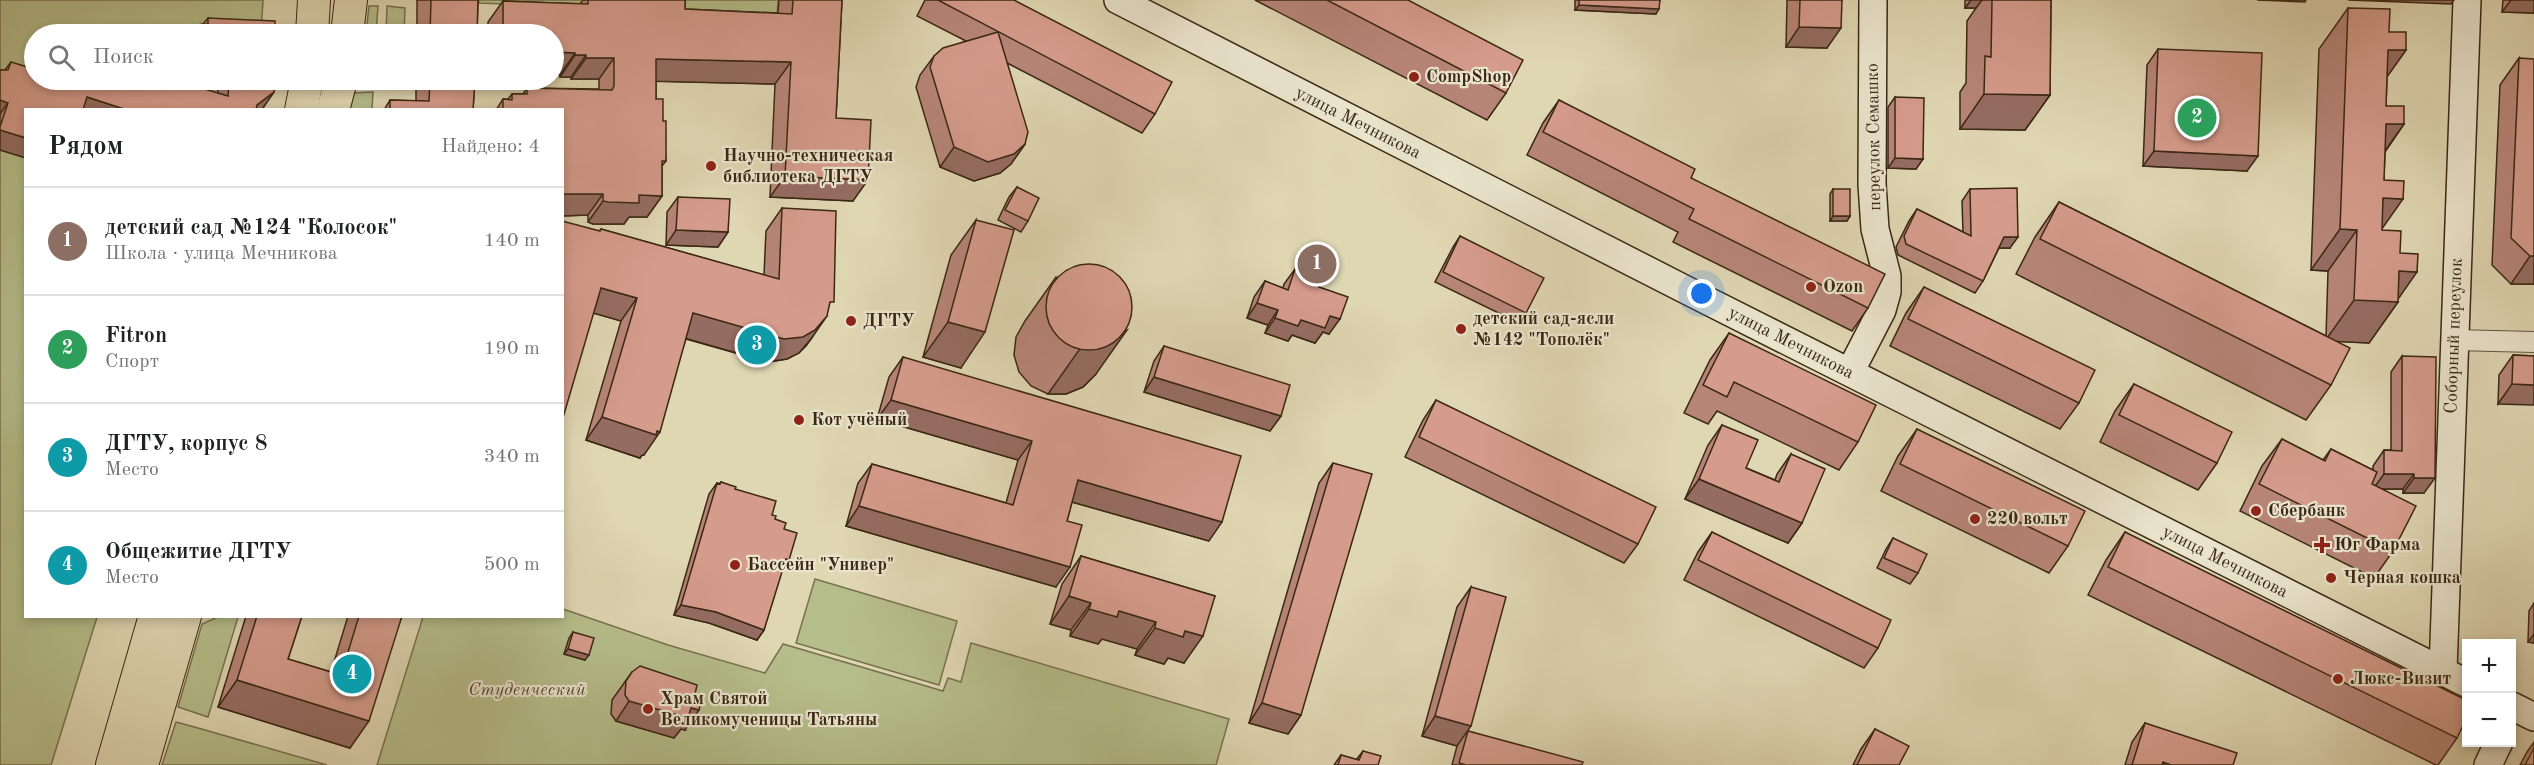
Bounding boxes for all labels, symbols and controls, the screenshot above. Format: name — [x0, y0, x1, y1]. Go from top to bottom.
search box — [24, 24, 564, 90]
icon: search — [45, 41, 78, 74]
text: Поиск — [93, 46, 154, 68]
street label: переулок Семашко — [1864, 63, 1884, 211]
place label: CompShop — [1426, 68, 1511, 86]
marker: CompShop — [1407, 70, 1421, 84]
street label: улица Мечникова — [1292, 84, 1424, 163]
pin: 2 — [2178, 96, 2216, 140]
text: Рядом — [48, 134, 123, 160]
text: Найдено: 4 — [441, 137, 540, 157]
place label: Научно-техническая библиотека ДГТУ — [723, 147, 893, 186]
marker: Научно-техническая библиотека ДГТУ — [704, 159, 718, 173]
text: детский сад №124 "Колосок" — [105, 217, 397, 239]
text: 1 — [62, 231, 73, 251]
text: 140 m — [484, 231, 540, 251]
pin: 1 — [1298, 242, 1336, 286]
text: Школа · улица Мечникова — [105, 244, 338, 264]
street label: Соборный переулок — [2442, 258, 2466, 414]
place label: Ozon — [1823, 278, 1863, 296]
your location — [1687, 279, 1716, 308]
marker: Ozon — [1804, 280, 1818, 294]
street label: улица Мечникова — [1725, 304, 1857, 383]
place label: детский сад-ясли №142 "Тополёк" — [1473, 310, 1614, 349]
place label: ДГТУ — [863, 312, 915, 330]
marker: ДГТУ — [844, 314, 858, 328]
pin: 3 — [738, 322, 777, 368]
marker: детский сад-ясли №142 "Тополёк" — [1454, 322, 1468, 336]
text: Fitron — [105, 325, 167, 347]
text: 2 — [62, 339, 73, 359]
text: 190 m — [484, 339, 540, 359]
text: Спорт — [105, 352, 159, 372]
place label: Кот учёный — [811, 411, 907, 429]
marker: Кот учёный — [792, 413, 806, 427]
text: ДГТУ, корпус 8 — [105, 433, 268, 455]
text: 3 — [62, 447, 73, 467]
text: 340 m — [484, 447, 540, 467]
text: Место — [105, 460, 159, 480]
place label: Сбербанк — [2268, 502, 2346, 520]
marker: Сбербанк — [2249, 504, 2263, 518]
place label: 220 вольт — [1987, 510, 2068, 528]
marker: 220 вольт — [1968, 512, 1982, 526]
street label: улица Мечникова — [2159, 523, 2291, 602]
place label: Юг Фарма — [2334, 536, 2420, 554]
marker: Юг Фарма — [2315, 538, 2329, 552]
text: Общежитие ДГТУ — [105, 541, 292, 563]
text: 4 — [62, 555, 73, 575]
text: 500 m — [484, 555, 540, 575]
place label: Бассейн "Универ" — [747, 556, 894, 574]
marker: Бассейн "Универ" — [728, 558, 742, 572]
text: Место — [105, 568, 159, 588]
place label: Черная кошка — [2343, 569, 2461, 587]
marker: Черная кошка — [2324, 571, 2338, 585]
map controls — [2462, 639, 2516, 747]
button: + — [2462, 639, 2516, 693]
pin: 4 — [332, 652, 372, 696]
place label: Люкс-Визит — [2350, 670, 2452, 688]
marker: Люкс-Визит — [2331, 672, 2345, 686]
park label: Студенческий — [468, 681, 586, 699]
place label: Храм Святой Великомученицы Татьяны — [660, 690, 877, 729]
button: − — [2462, 693, 2516, 747]
marker: Храм Святой Великомученицы Татьяны — [641, 702, 655, 716]

